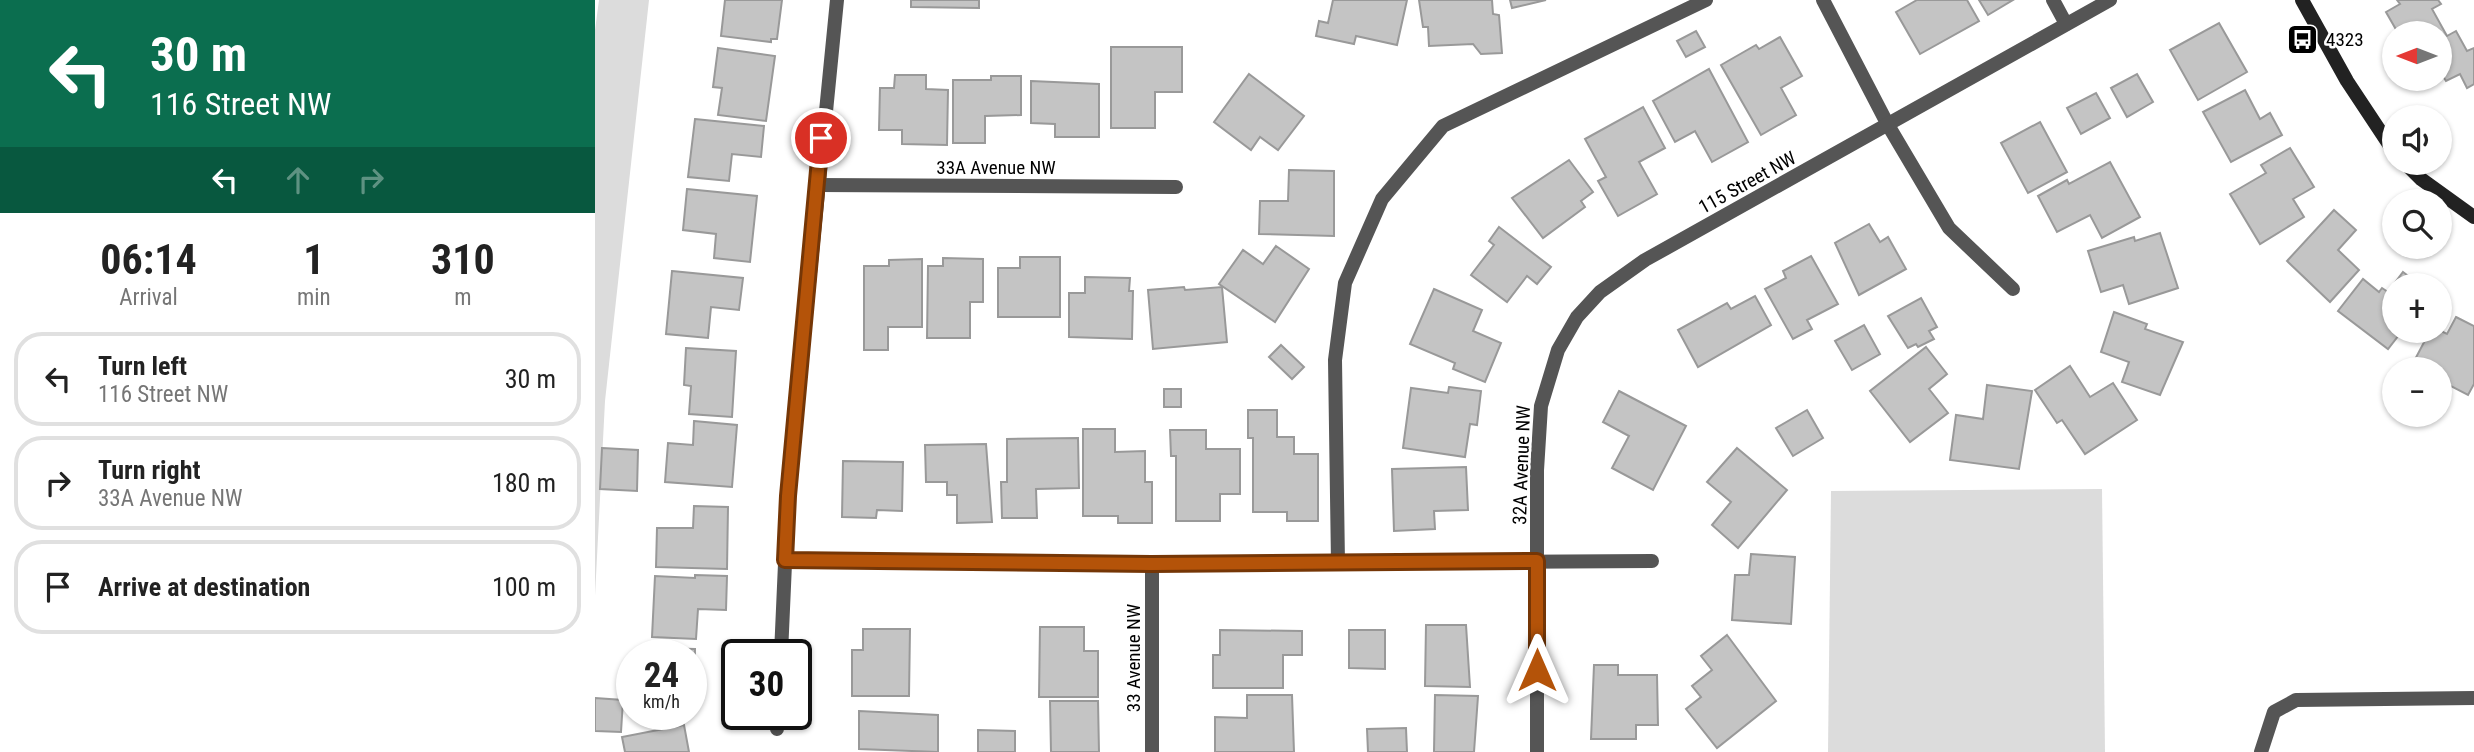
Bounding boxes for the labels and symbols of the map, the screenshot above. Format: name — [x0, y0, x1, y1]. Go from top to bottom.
north arrow — [2382, 21, 2452, 91]
bus stop icon: 4323 — [2286, 22, 2320, 56]
place label: 4323 — [2326, 28, 2364, 51]
pin — [791, 108, 851, 168]
street label: 115 Street NW — [1695, 146, 1800, 219]
street label: 33A Avenue NW — [936, 156, 1056, 179]
street label: 32A Avenue NW — [1508, 405, 1535, 525]
street label: 33 Avenue NW — [1122, 604, 1145, 712]
position arrow — [1500, 633, 1574, 707]
speed limit sign: 30 — [721, 639, 812, 730]

